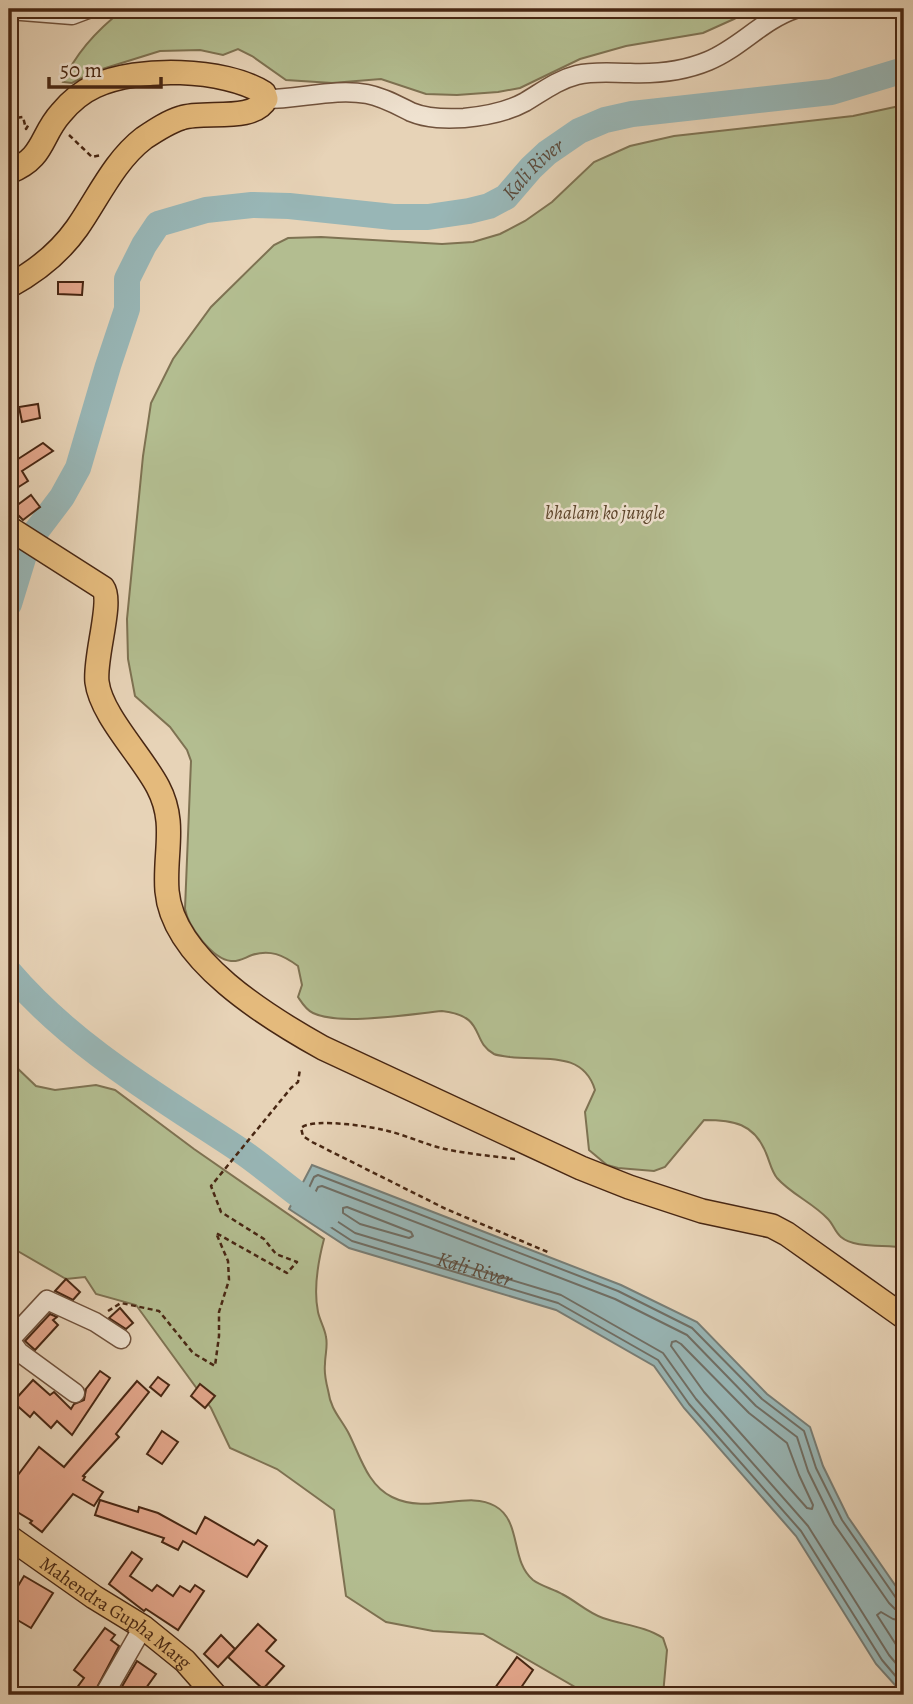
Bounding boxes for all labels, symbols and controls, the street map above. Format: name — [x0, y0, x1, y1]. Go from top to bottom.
scale bar — [49, 46, 161, 90]
text: 50 m — [60, 56, 102, 84]
water label: Kali River — [496, 131, 570, 206]
park label: bhalam ko jungle — [545, 500, 665, 526]
water label: Kali River — [434, 1245, 516, 1294]
street label: Mahendra Gupha Marg — [34, 1551, 198, 1675]

